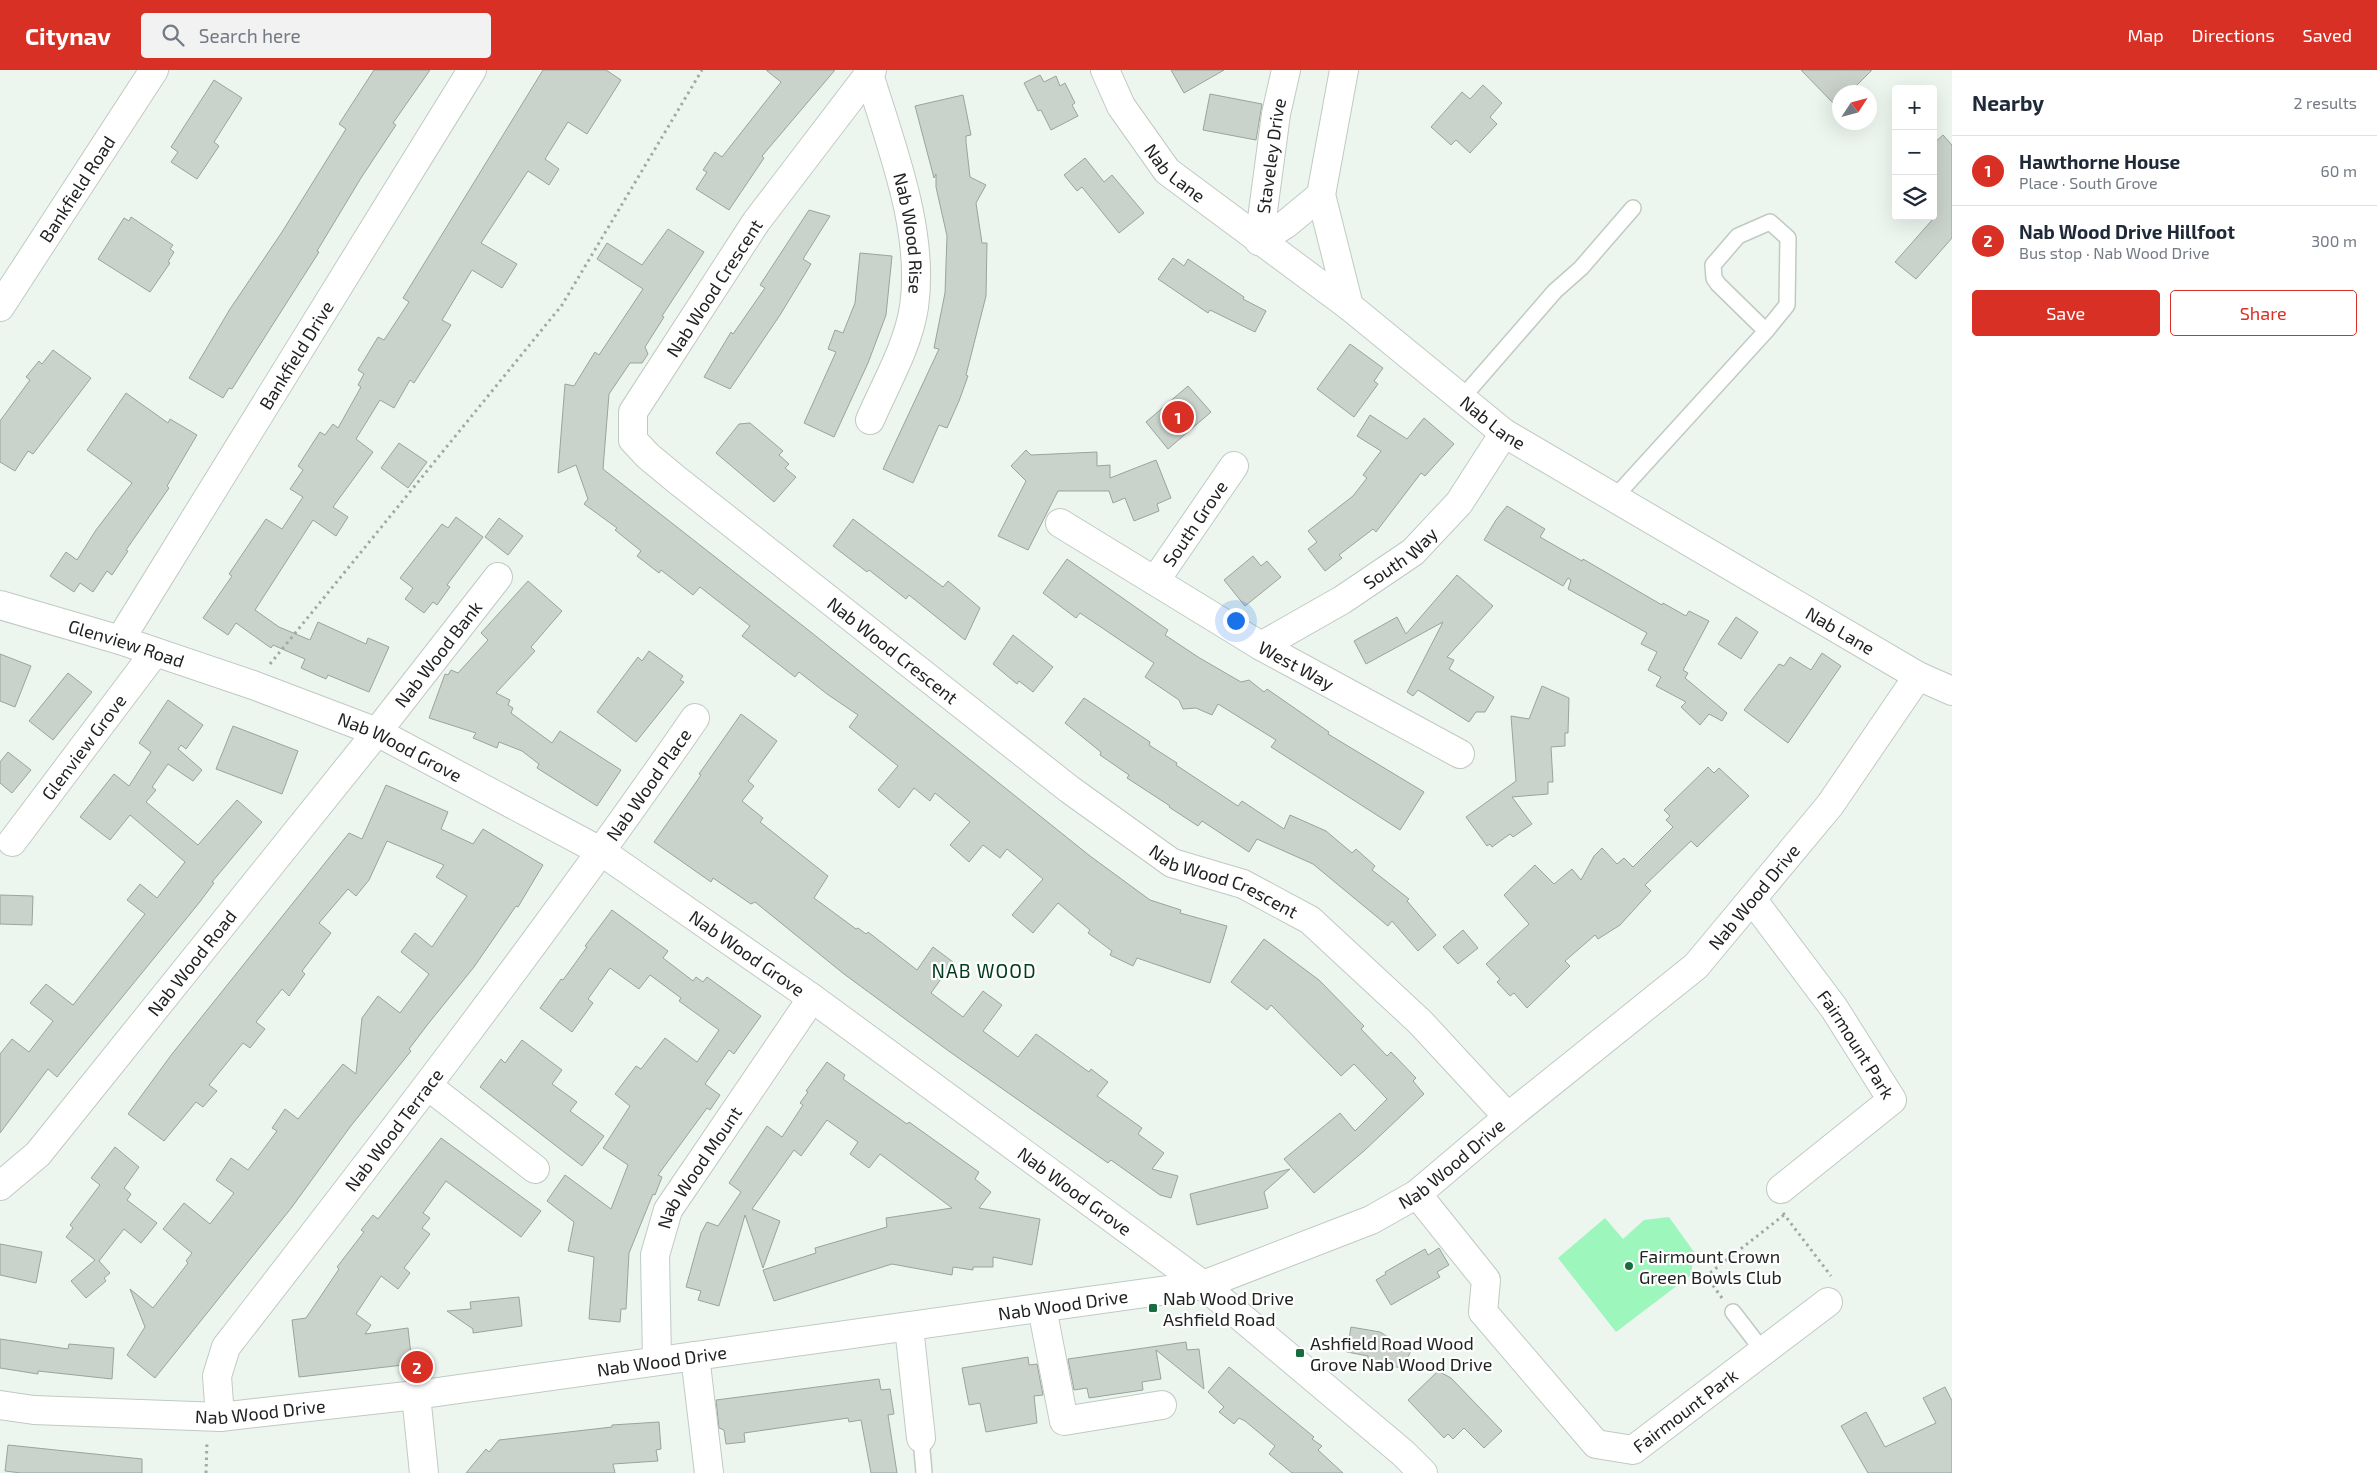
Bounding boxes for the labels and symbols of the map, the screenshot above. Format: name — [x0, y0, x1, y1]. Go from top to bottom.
north arrow — [1832, 85, 1877, 130]
street label: Staveley Drive — [1252, 96, 1290, 215]
street label: Bankfield Road — [34, 131, 119, 246]
street label: Nab Lane — [1140, 139, 1210, 207]
street label: Nab Wood Rise — [889, 170, 927, 295]
street label: Nab Wood Crescent — [661, 215, 767, 361]
street label: Bankfield Drive — [254, 297, 338, 413]
street label: Nab Lane — [1456, 391, 1529, 454]
pin: 1 — [1162, 398, 1194, 436]
street label: South Grove — [1157, 476, 1232, 571]
street label: South Way — [1359, 522, 1442, 594]
street label: Nab Wood Crescent — [823, 592, 963, 708]
street label: Nab Wood Bank — [390, 596, 486, 712]
street label: Nab Lane — [1802, 602, 1879, 659]
your location — [1223, 608, 1249, 634]
street label: Glenview Road — [66, 615, 187, 672]
street label: West Way — [1255, 636, 1338, 695]
street label: Glenview Grove — [37, 690, 130, 804]
street label: Nab Wood Grove — [335, 707, 466, 786]
street label: Nab Wood Place — [601, 724, 695, 845]
street label: Nab Wood Crescent — [1145, 839, 1302, 923]
street label: Nab Wood Drive — [1703, 839, 1804, 954]
street label: Nab Wood Road — [142, 905, 241, 1020]
street label: Nab Wood Grove — [685, 905, 809, 1001]
district label: NAB WOOD — [932, 959, 1037, 982]
street label: Fairmount Park — [1813, 985, 1899, 1103]
street label: Nab Wood Terrace — [340, 1064, 447, 1195]
street label: Nab Wood Mount — [652, 1102, 746, 1231]
street label: Nab Wood Drive — [1394, 1114, 1509, 1213]
street label: Nab Wood Grove — [1014, 1142, 1136, 1240]
place label: Fairmount Crown Green Bowls Club — [1639, 1245, 1782, 1288]
marker: Fairmount Crown Green Bowls Club — [1623, 1260, 1635, 1272]
street label: Nab Wood Drive — [997, 1285, 1129, 1325]
place label: Nab Wood Drive Ashfield Road — [1163, 1287, 1294, 1330]
marker: Nab Wood Drive Ashfield Road — [1147, 1302, 1159, 1314]
place label: Ashfield Road Wood Grove Nab Wood Drive — [1310, 1332, 1492, 1375]
street label: Nab Wood Drive — [596, 1341, 728, 1381]
marker: Ashfield Road Wood Grove Nab Wood Drive — [1294, 1347, 1306, 1359]
pin: 2 — [401, 1348, 433, 1386]
street label: Fairmount Park — [1628, 1364, 1742, 1457]
street label: Nab Wood Drive — [195, 1394, 327, 1428]

